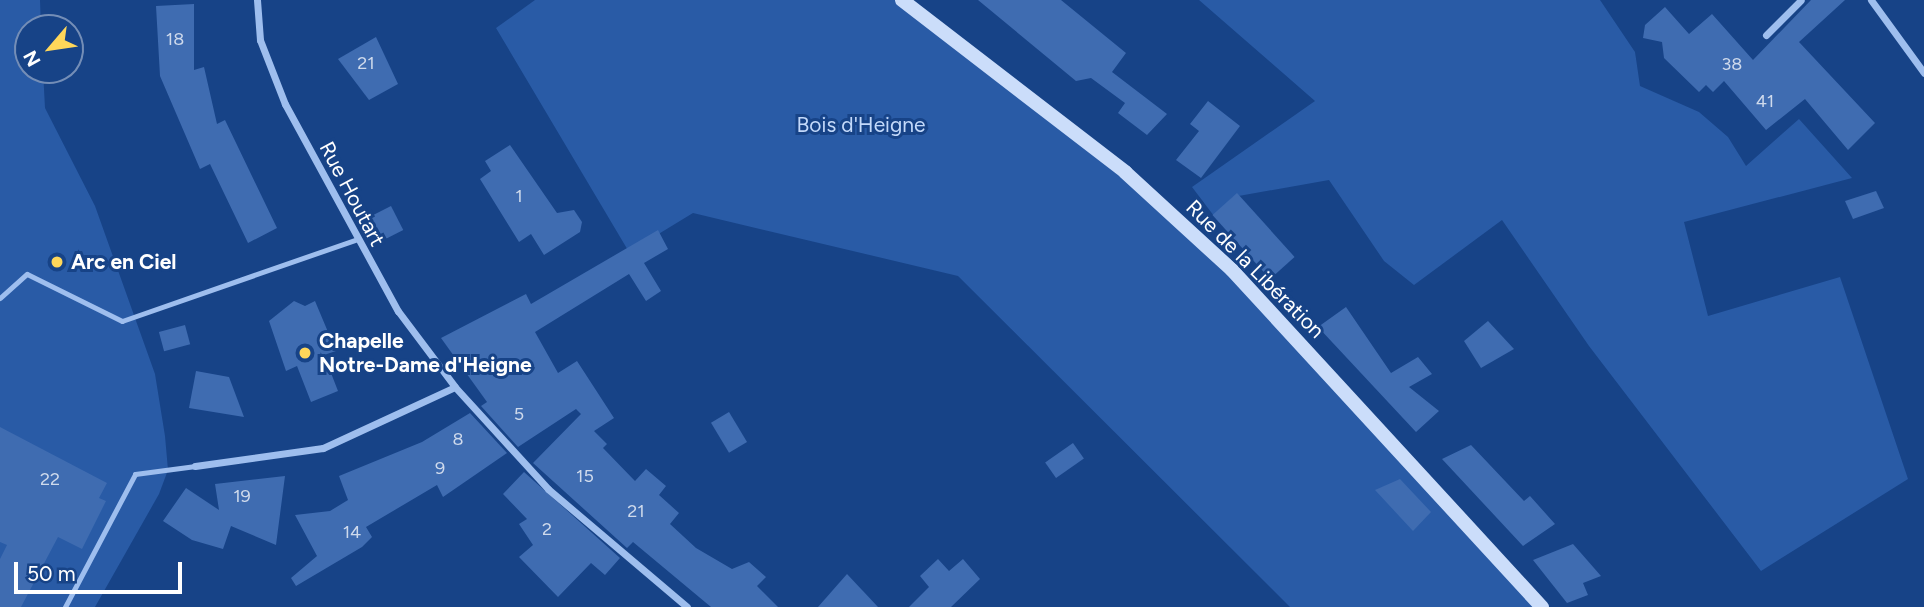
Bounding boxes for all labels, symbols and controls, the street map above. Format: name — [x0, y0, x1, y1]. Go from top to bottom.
north arrow — [14, 14, 84, 84]
house number: 18 — [166, 28, 184, 50]
text: N — [18, 46, 46, 70]
house number: 21 — [357, 52, 375, 74]
house number: 38 — [1722, 53, 1742, 75]
house number: 41 — [1756, 90, 1774, 112]
park label: Bois d'Heigne — [797, 112, 925, 138]
street label: Rue Houtart — [314, 137, 390, 251]
house number: 1 — [515, 185, 523, 207]
street label: Rue de la Libération — [1181, 195, 1329, 343]
place label: Arc en Ciel — [71, 249, 177, 275]
marker: Arc en Ciel — [49, 254, 65, 270]
place label: Chapelle Notre-Dame d'Heigne — [319, 328, 532, 378]
marker: Chapelle Notre-Dame d'Heigne — [297, 345, 313, 361]
house number: 5 — [514, 403, 524, 425]
house number: 8 — [452, 428, 464, 450]
house number: 9 — [435, 457, 445, 479]
house number: 15 — [576, 465, 594, 487]
house number: 22 — [40, 468, 60, 490]
house number: 19 — [233, 485, 251, 507]
house number: 21 — [627, 500, 645, 522]
house number: 2 — [542, 518, 552, 540]
house number: 14 — [343, 521, 361, 543]
scale bar — [18, 548, 186, 592]
text: 50 m — [27, 561, 76, 586]

